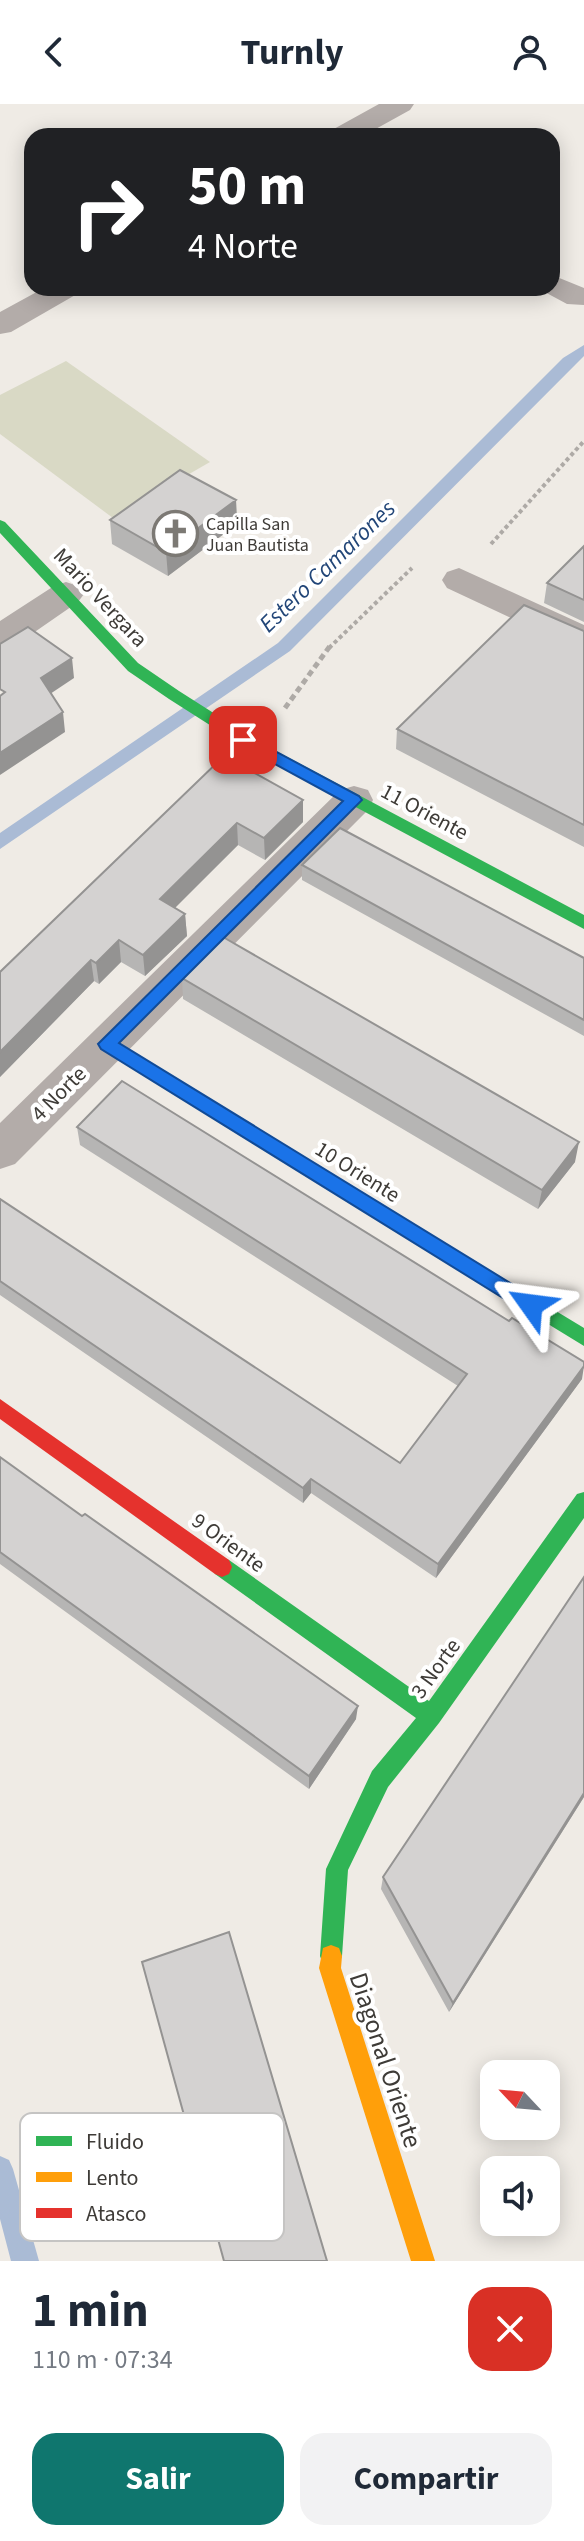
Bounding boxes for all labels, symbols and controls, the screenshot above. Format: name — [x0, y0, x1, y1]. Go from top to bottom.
text: Turnly — [241, 27, 343, 78]
icon: back — [32, 30, 76, 74]
icon: person — [508, 30, 552, 74]
text: 50 m — [188, 147, 306, 226]
icon: right — [56, 160, 160, 264]
text: 4 Norte — [188, 221, 298, 272]
water label: Estero Camarones — [251, 492, 404, 641]
church icon: Capilla San Juan Bautista — [151, 510, 199, 558]
place label: Capilla San Juan Bautista — [206, 512, 309, 558]
street label: Mario Vergara — [46, 541, 155, 655]
pin — [209, 706, 277, 774]
icon: arrive — [221, 718, 265, 762]
street label: 11 Oriente — [375, 775, 474, 848]
street label: 4 Norte — [24, 1059, 94, 1129]
street label: 10 Oriente — [309, 1133, 406, 1211]
position arrow — [489, 1263, 573, 1347]
street label: 9 Oriente — [185, 1505, 272, 1580]
street label: 3 Norte — [403, 1632, 469, 1705]
street label: Diagonal Oriente — [340, 1968, 431, 2153]
north arrow — [480, 2060, 560, 2140]
map controls — [480, 2060, 560, 2236]
legend — [20, 2113, 284, 2241]
text: Fluido — [86, 2126, 144, 2158]
button: sound — [480, 2156, 560, 2236]
text: Lento — [86, 2162, 138, 2194]
text: Atasco — [86, 2198, 146, 2230]
text: 1 min — [32, 2277, 149, 2345]
button: close — [468, 2287, 552, 2371]
text: 110 m · 07:34 — [32, 2341, 173, 2378]
button: Salir — [32, 2433, 284, 2525]
button: Compartir — [300, 2433, 552, 2525]

